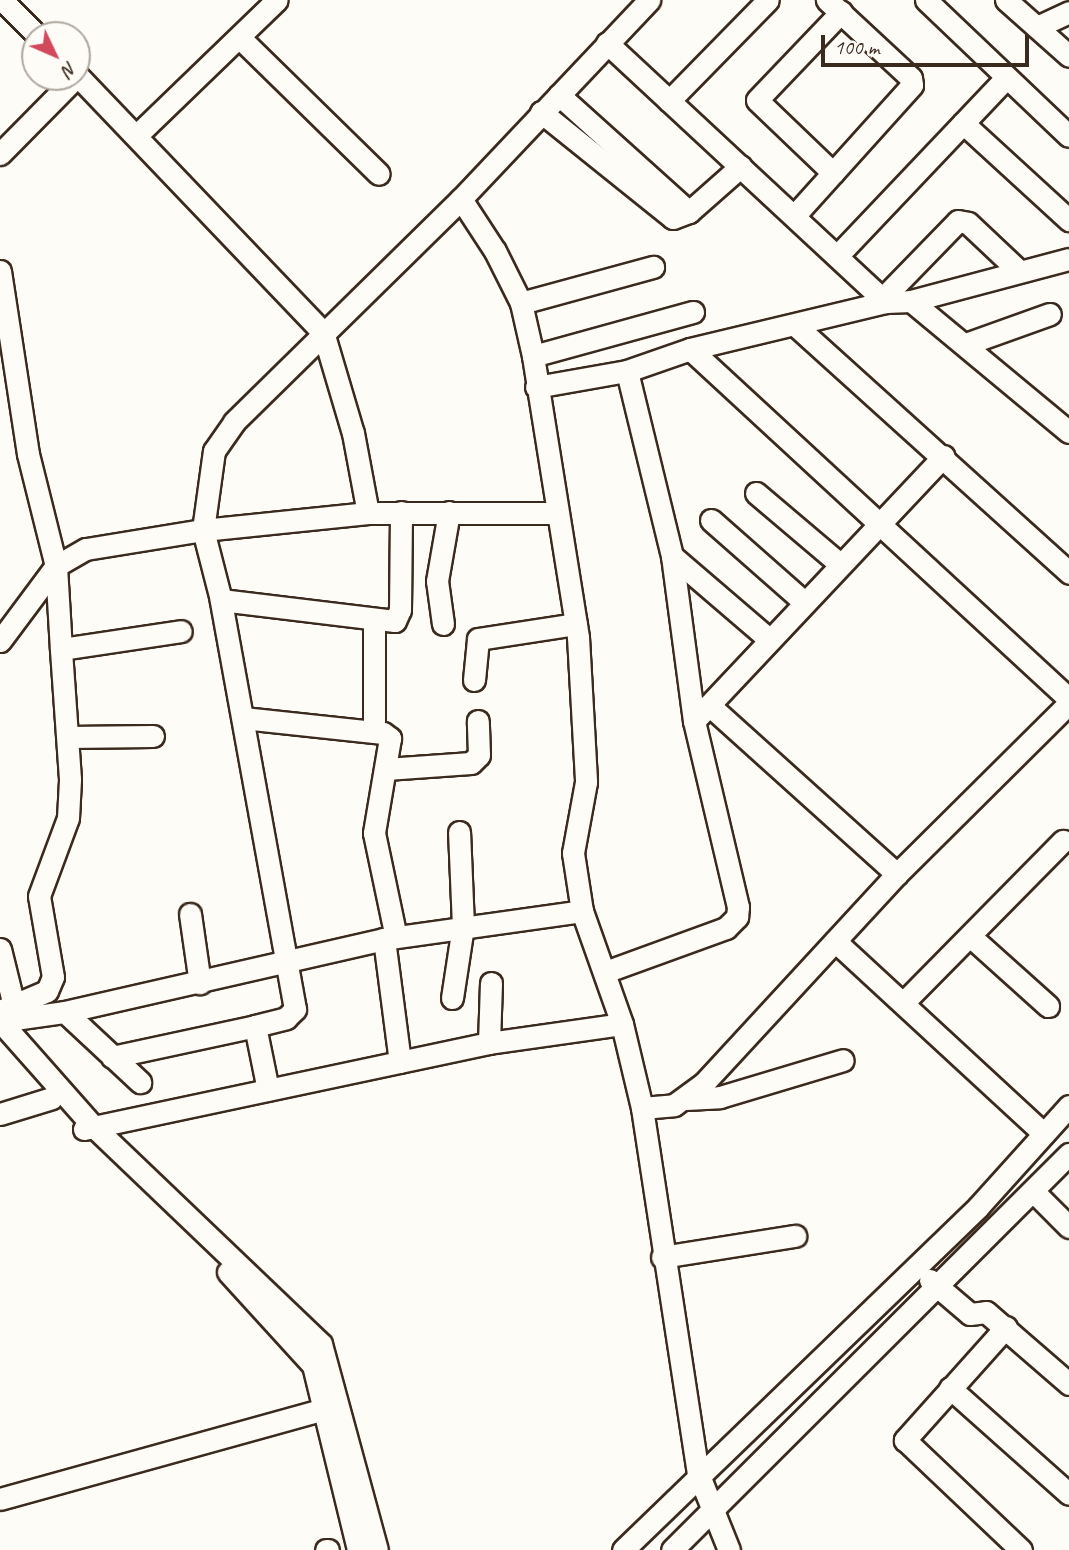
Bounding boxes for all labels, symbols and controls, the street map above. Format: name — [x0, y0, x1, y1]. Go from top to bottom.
north arrow — [21, 21, 91, 91]
scale bar — [824, 21, 1032, 65]
text: 100 m — [834, 34, 879, 60]
text: N — [57, 57, 82, 82]

